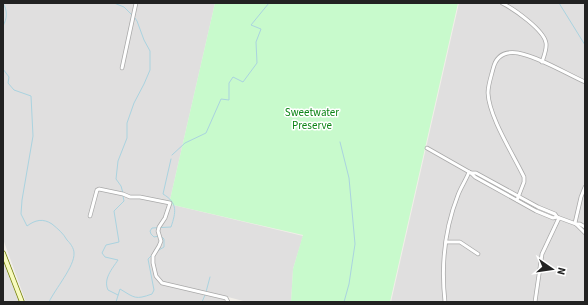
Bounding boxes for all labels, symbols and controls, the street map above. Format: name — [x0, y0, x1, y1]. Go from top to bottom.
park label: Sweetwater Preserve — [285, 105, 339, 133]
north arrow — [532, 249, 572, 289]
text: N — [553, 266, 569, 276]

